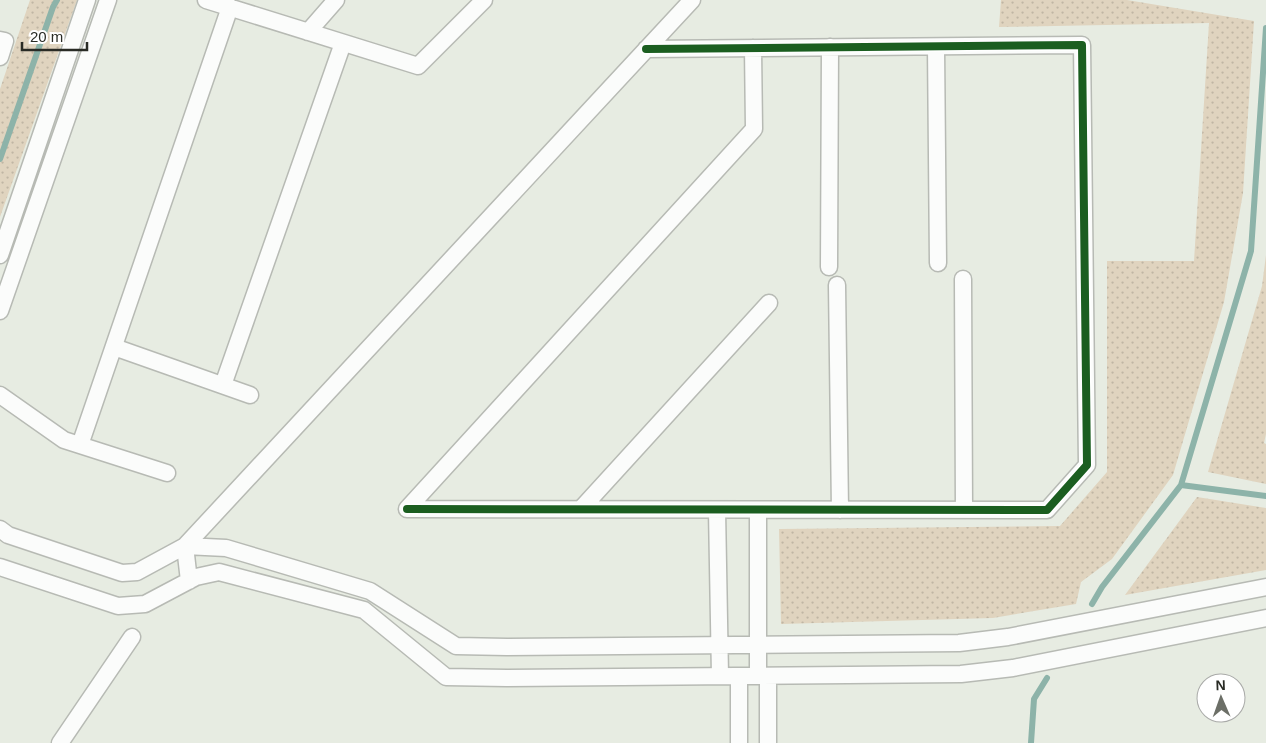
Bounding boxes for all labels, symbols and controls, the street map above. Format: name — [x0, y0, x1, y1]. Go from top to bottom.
scale bar — [22, 20, 88, 52]
text: 20 m — [30, 28, 63, 45]
north arrow — [1196, 673, 1246, 723]
text: N — [1215, 677, 1226, 693]

